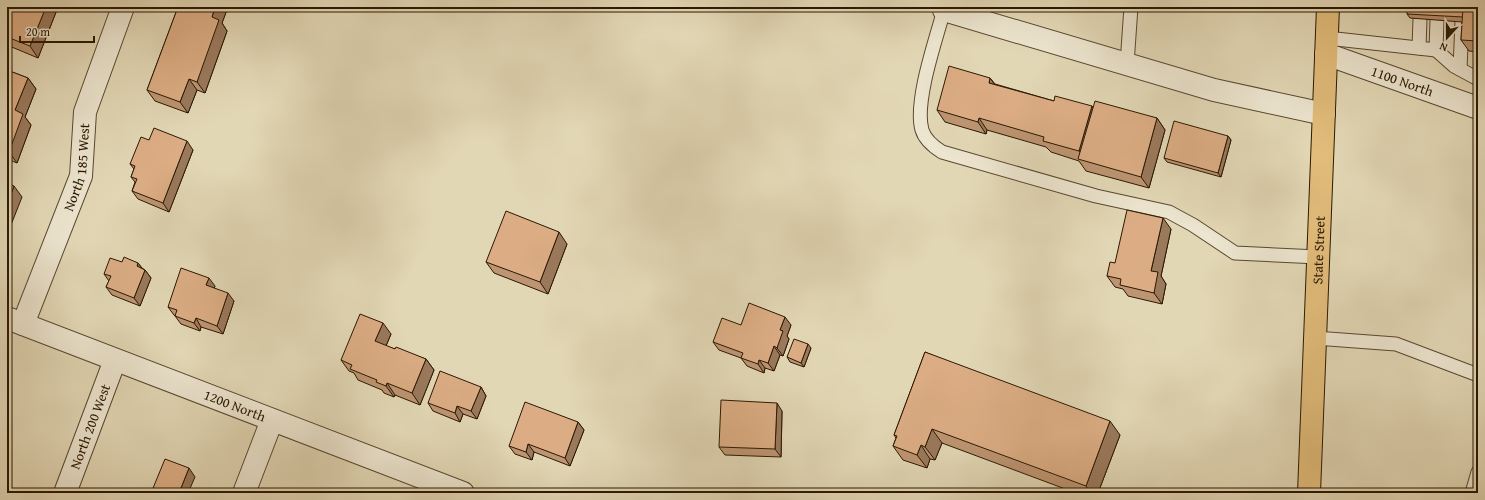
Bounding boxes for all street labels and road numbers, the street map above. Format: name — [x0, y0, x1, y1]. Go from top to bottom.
street label: 1100 North — [1368, 61, 1436, 101]
street label: North 185 West — [58, 122, 94, 214]
street label: State Street — [1307, 216, 1330, 285]
street label: North 200 West — [65, 381, 115, 472]
street label: 1200 North — [201, 384, 269, 426]

